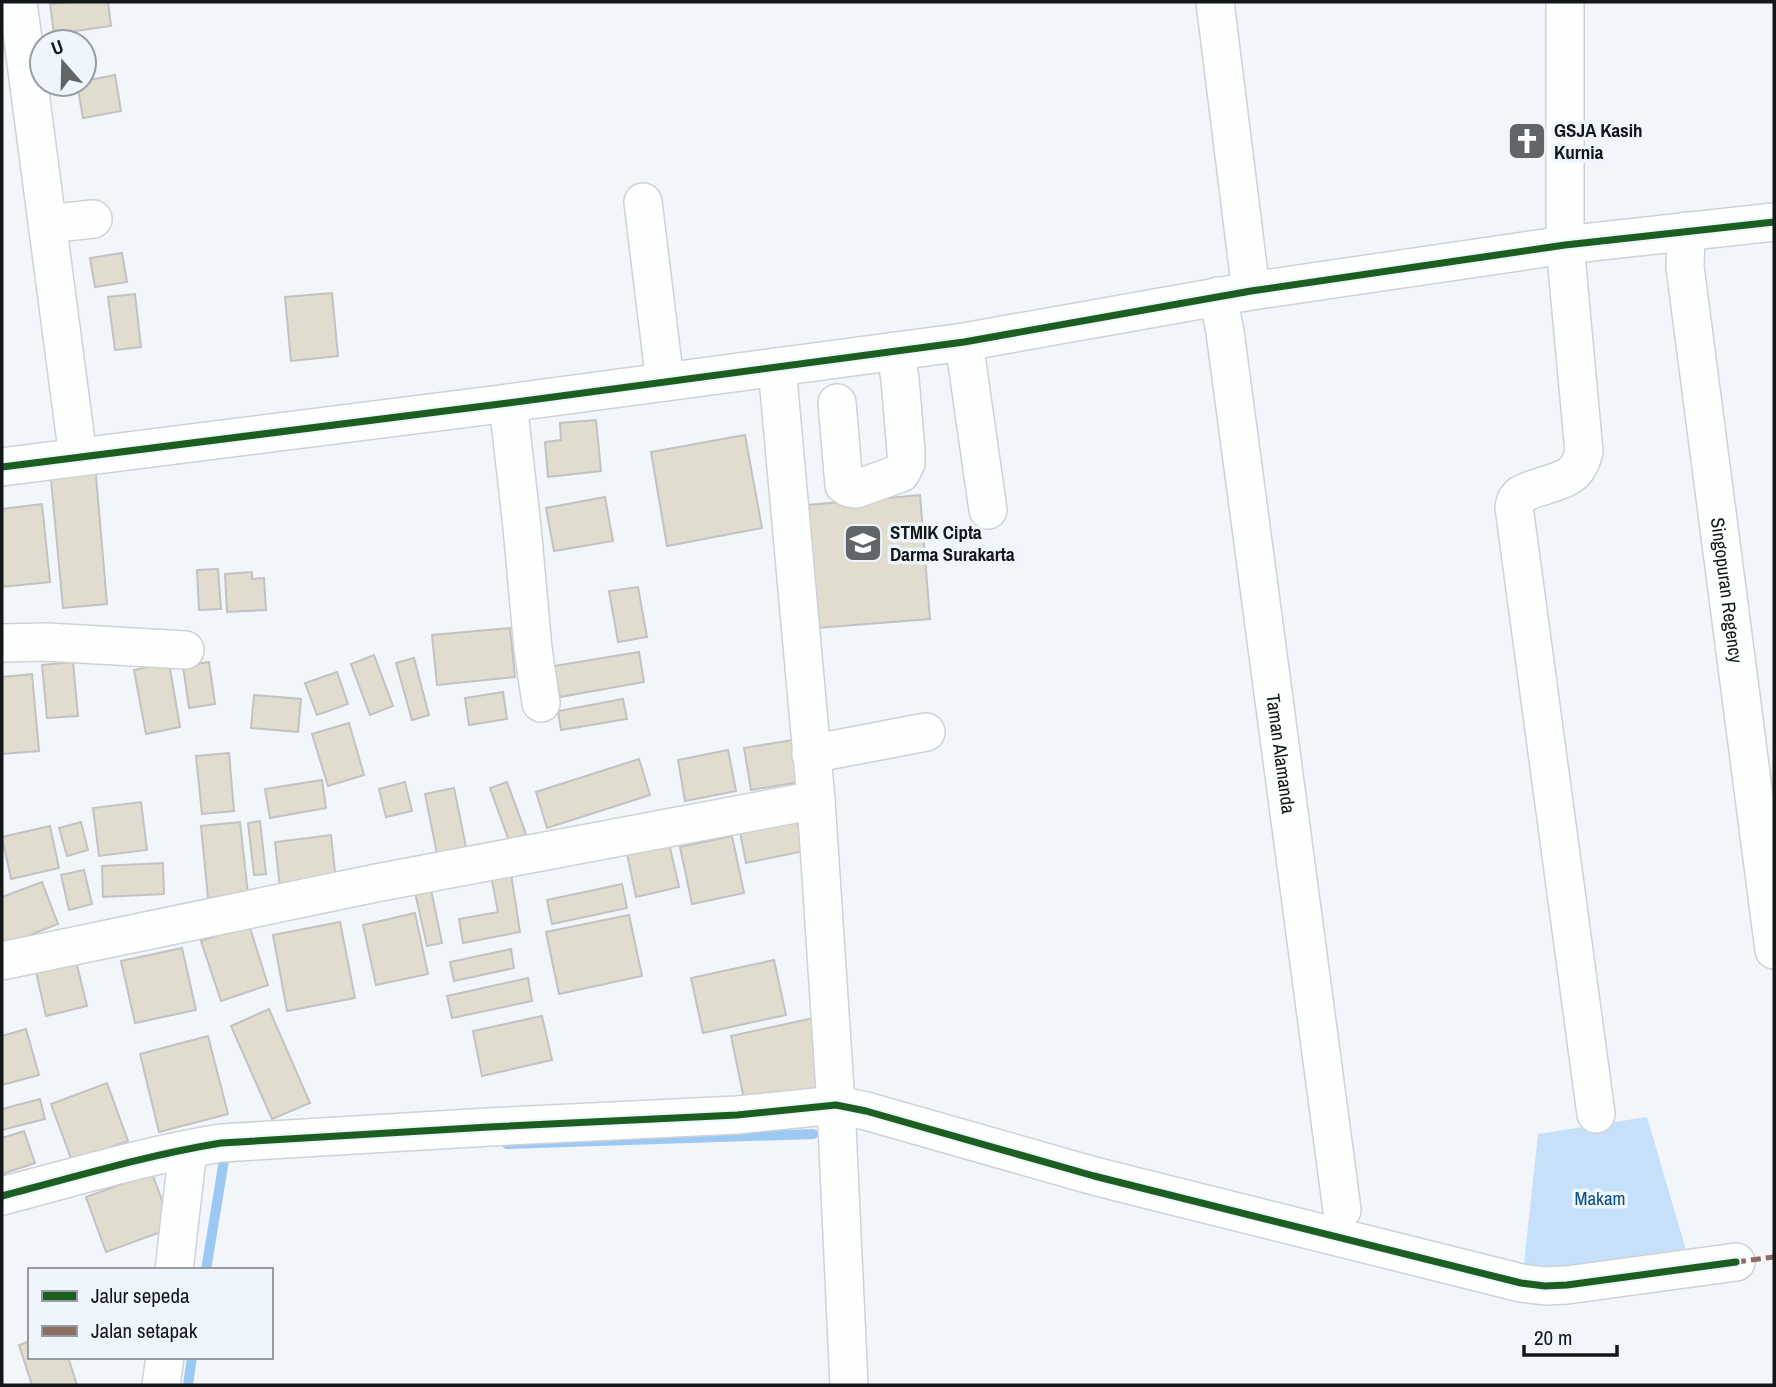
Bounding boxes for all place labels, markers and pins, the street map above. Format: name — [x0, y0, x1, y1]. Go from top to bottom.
place label: GSJA Kasih Kurnia — [1554, 117, 1643, 165]
church icon: GSJA Kasih Kurnia — [1506, 120, 1548, 162]
place label: STMIK Cipta Darma Surakarta — [890, 519, 1015, 567]
school or university icon: STMIK Cipta Darma Surakarta — [842, 522, 884, 564]

